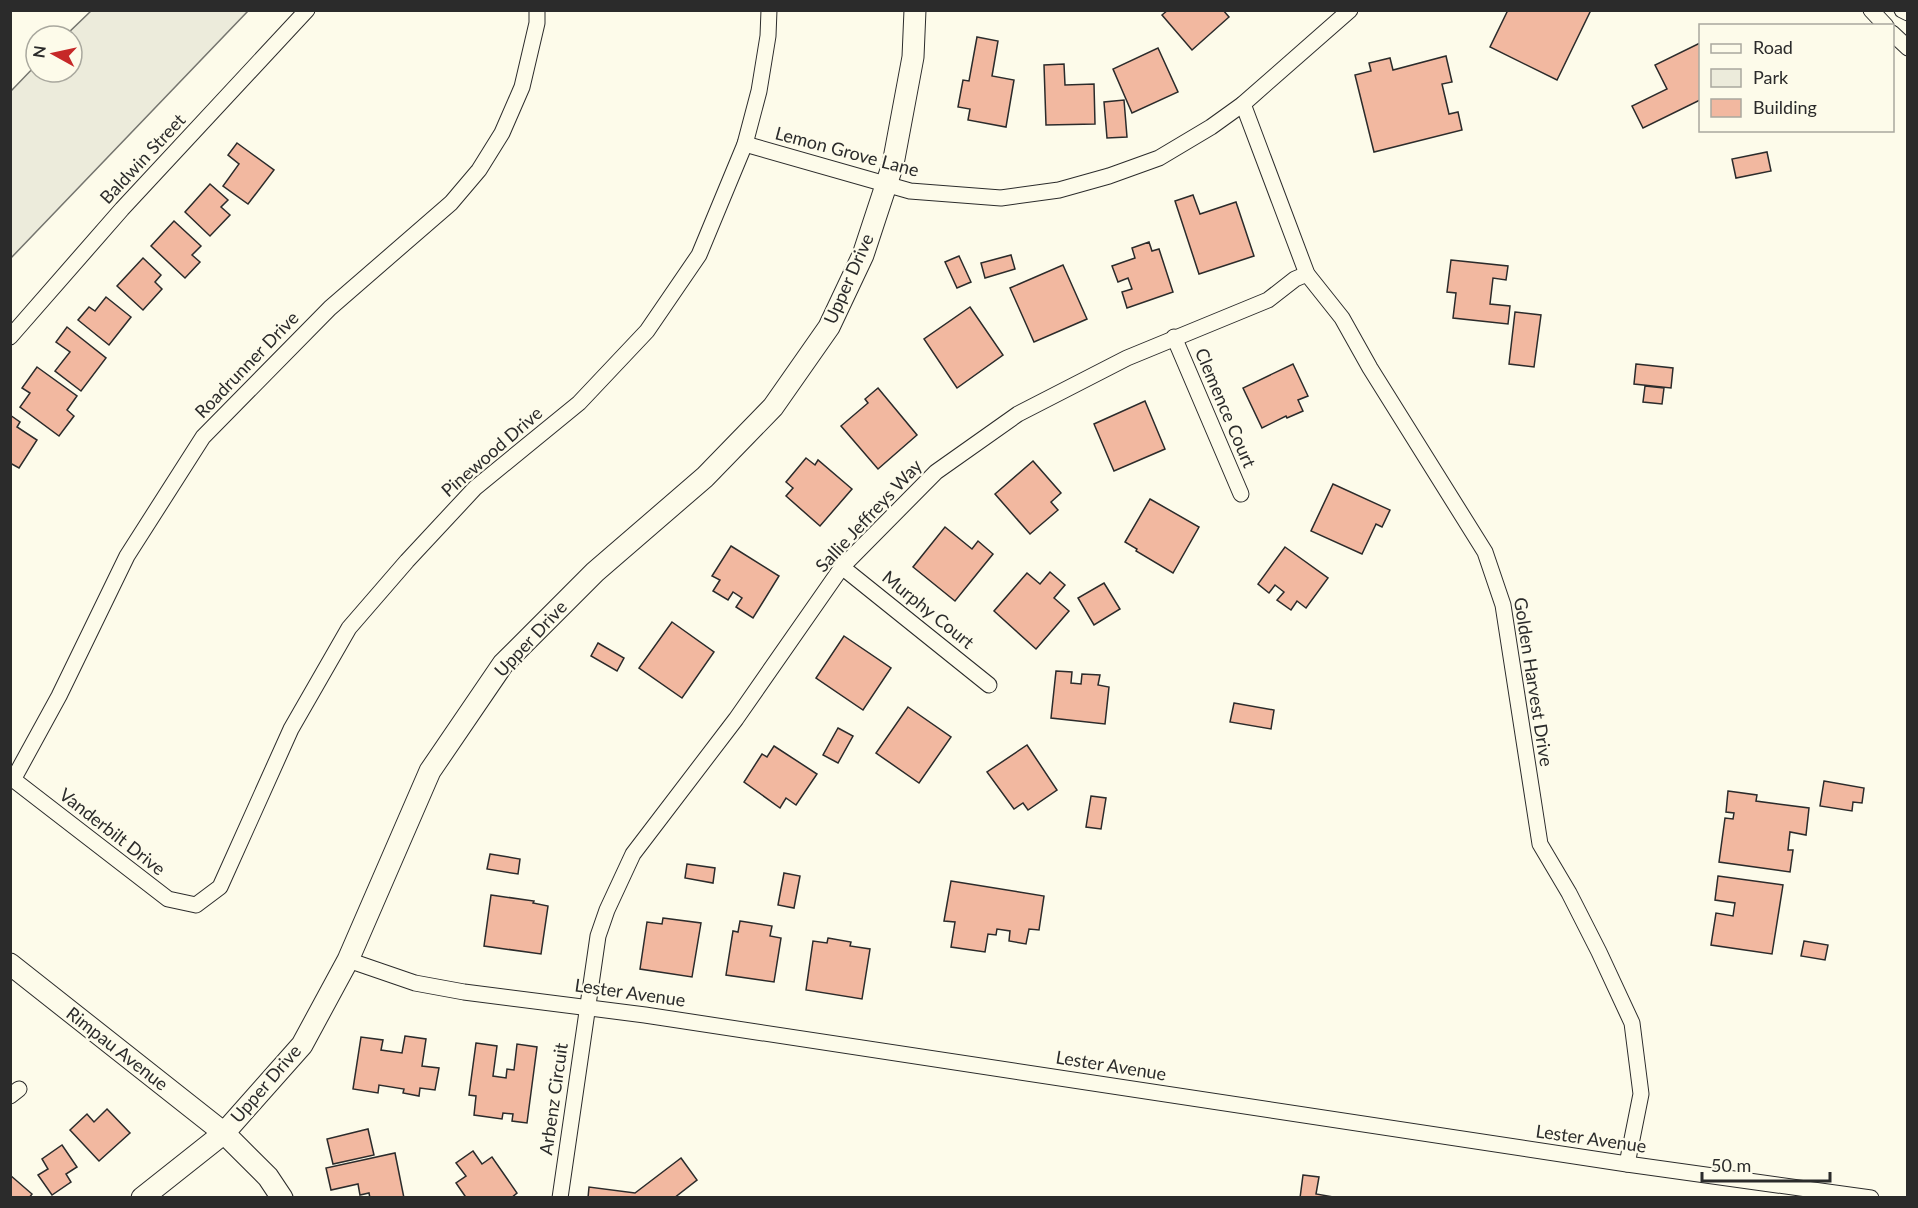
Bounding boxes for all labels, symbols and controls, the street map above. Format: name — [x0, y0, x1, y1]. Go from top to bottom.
north arrow — [24, 24, 84, 84]
legend — [1699, 24, 1894, 132]
text: Road — [1753, 36, 1793, 58]
text: N — [28, 44, 49, 59]
text: Park — [1753, 66, 1789, 88]
text: Building — [1753, 96, 1817, 118]
street label: Baldwin Street — [95, 108, 190, 208]
street label: Lemon Grove Lane — [773, 121, 921, 181]
street label: Upper Drive — [818, 230, 878, 327]
street label: Roadrunner Drive — [190, 306, 303, 422]
street label: Clemence Court — [1191, 345, 1261, 471]
street label: Pinewood Drive — [436, 401, 546, 501]
street label: Sallie Jeffreys Way — [810, 454, 927, 576]
street label: Murphy Court — [878, 566, 979, 653]
street label: Upper Drive — [489, 596, 571, 681]
street label: Golden Harvest Drive — [1510, 596, 1558, 768]
street label: Vanderbilt Drive — [55, 783, 170, 879]
street label: Lester Avenue — [573, 973, 687, 1011]
street label: Rimpau Avenue — [62, 1002, 173, 1095]
street label: Upper Drive — [225, 1040, 305, 1127]
street label: Arbenz Circuit — [534, 1041, 572, 1156]
street label: Lester Avenue — [1054, 1045, 1168, 1085]
street label: Lester Avenue — [1534, 1119, 1648, 1157]
scale bar — [1702, 1145, 1830, 1183]
text: 50 m — [1711, 1154, 1751, 1176]

